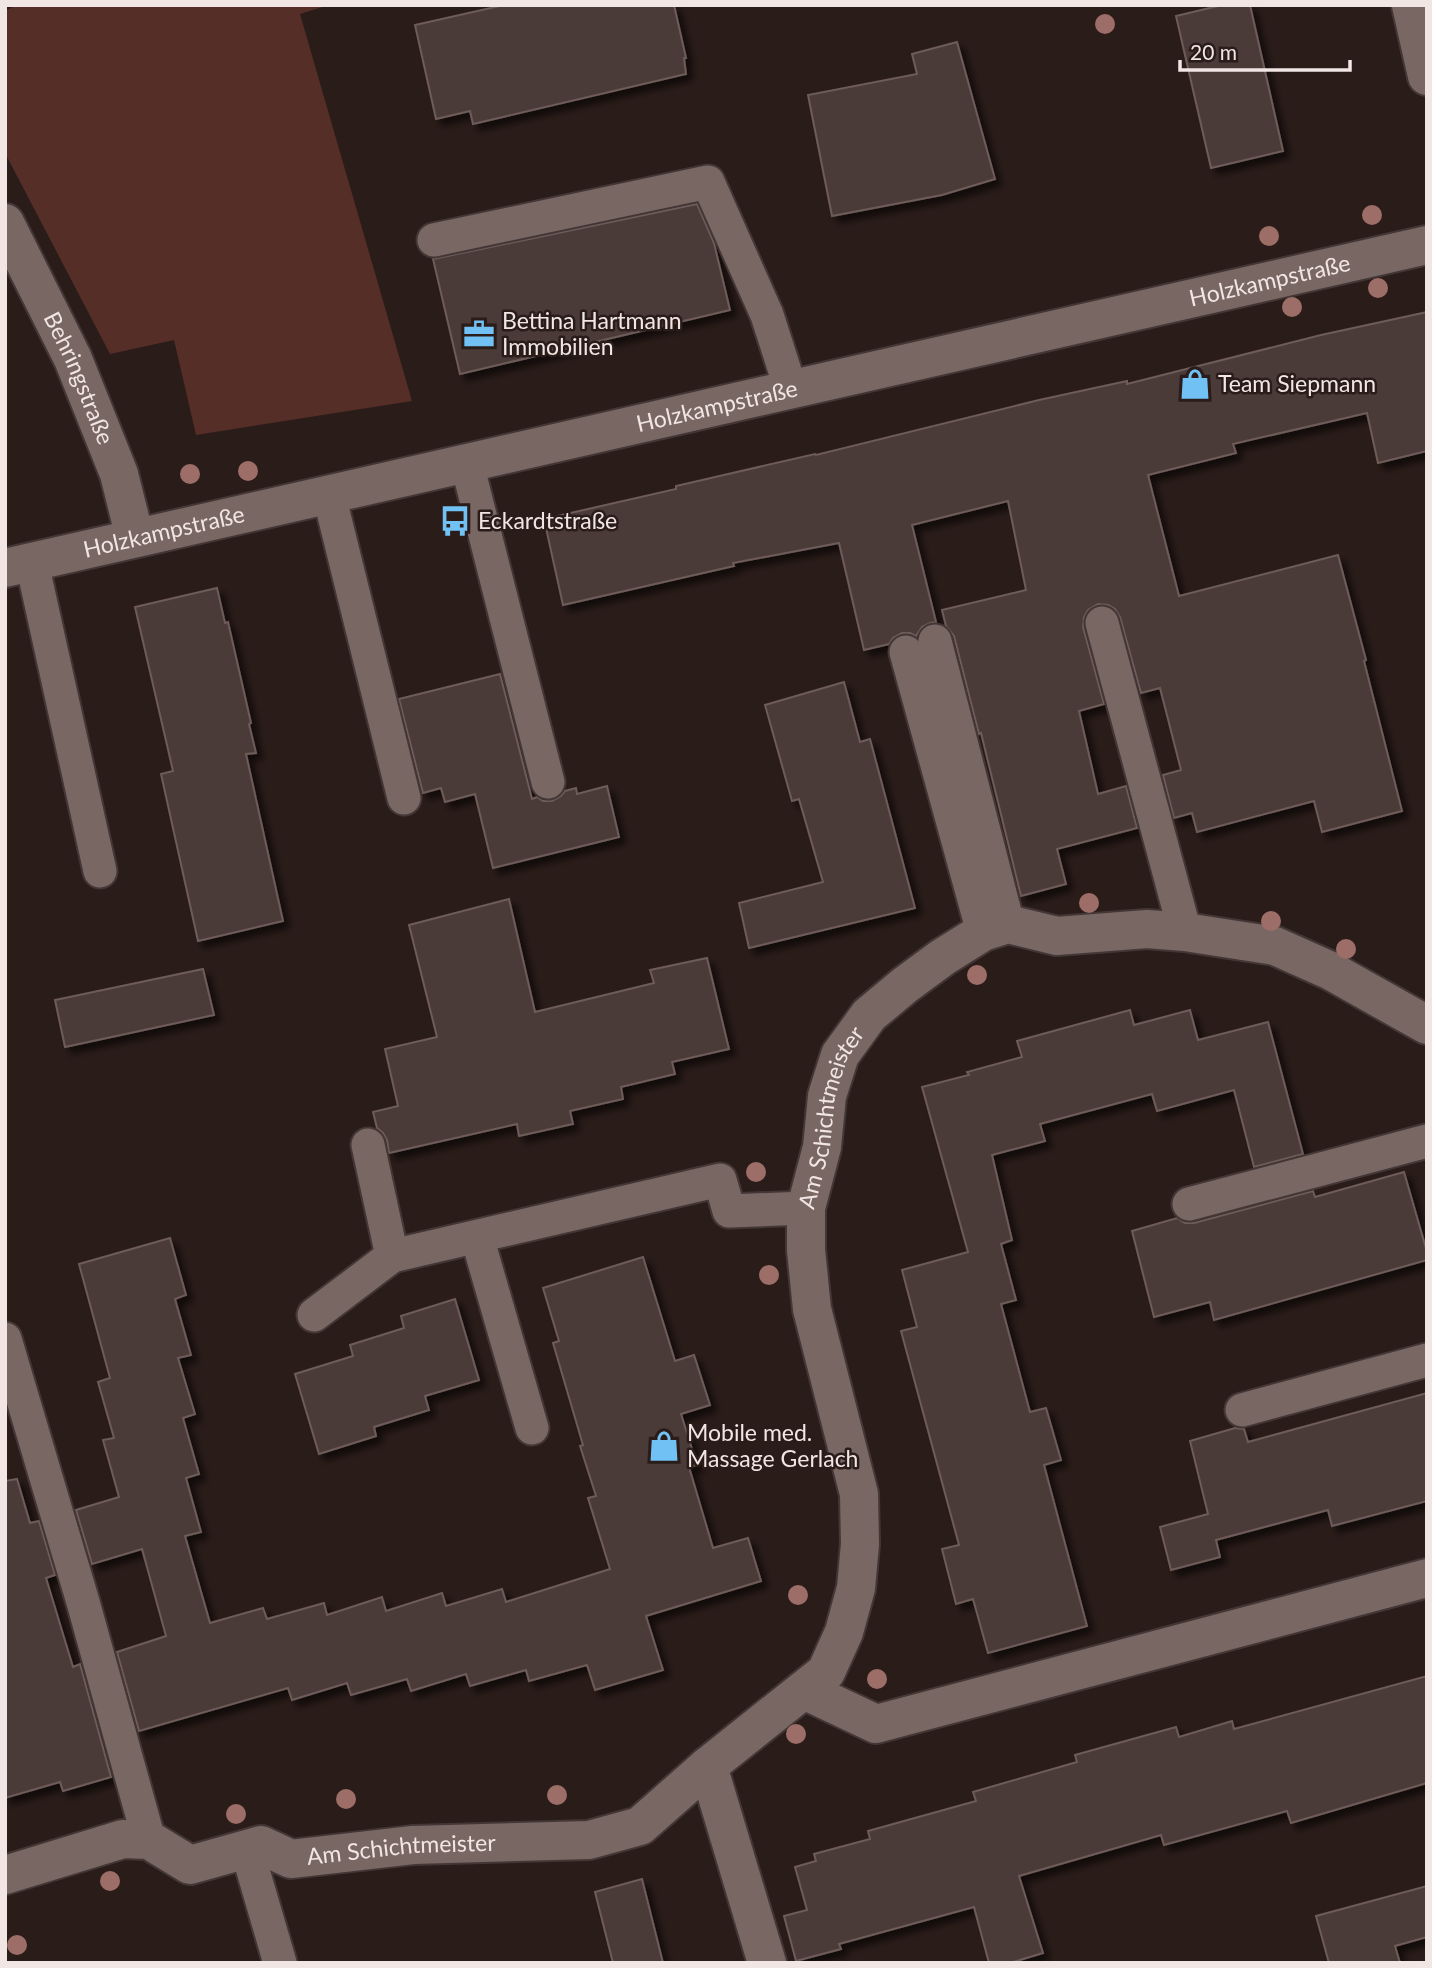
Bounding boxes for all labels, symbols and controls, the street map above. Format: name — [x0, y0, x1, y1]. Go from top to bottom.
scale bar — [1180, 28, 1350, 72]
text: 20 m — [1190, 39, 1237, 64]
street label: Holzkampstraße — [1186, 248, 1353, 312]
place label: Bettina Hartmann Immobilien — [502, 306, 682, 360]
street label: Behringstraße — [39, 307, 121, 448]
office icon: Bettina Hartmann Immobilien — [462, 317, 496, 351]
shop icon: Team Siepmann — [1178, 367, 1212, 401]
place label: Team Siepmann — [1218, 369, 1376, 397]
street label: Holzkampstraße — [633, 373, 800, 437]
street label: Holzkampstraße — [80, 499, 247, 563]
bus stop icon: Eckardtstraße — [438, 504, 472, 538]
place label: Eckardtstraße — [478, 506, 617, 534]
street label: Am Schichtmeister — [791, 1020, 870, 1211]
place label: Mobile med. Massage Gerlach — [687, 1418, 858, 1472]
shop icon: Mobile med. Massage Gerlach — [647, 1429, 681, 1463]
street label: Am Schichtmeister — [305, 1828, 497, 1870]

